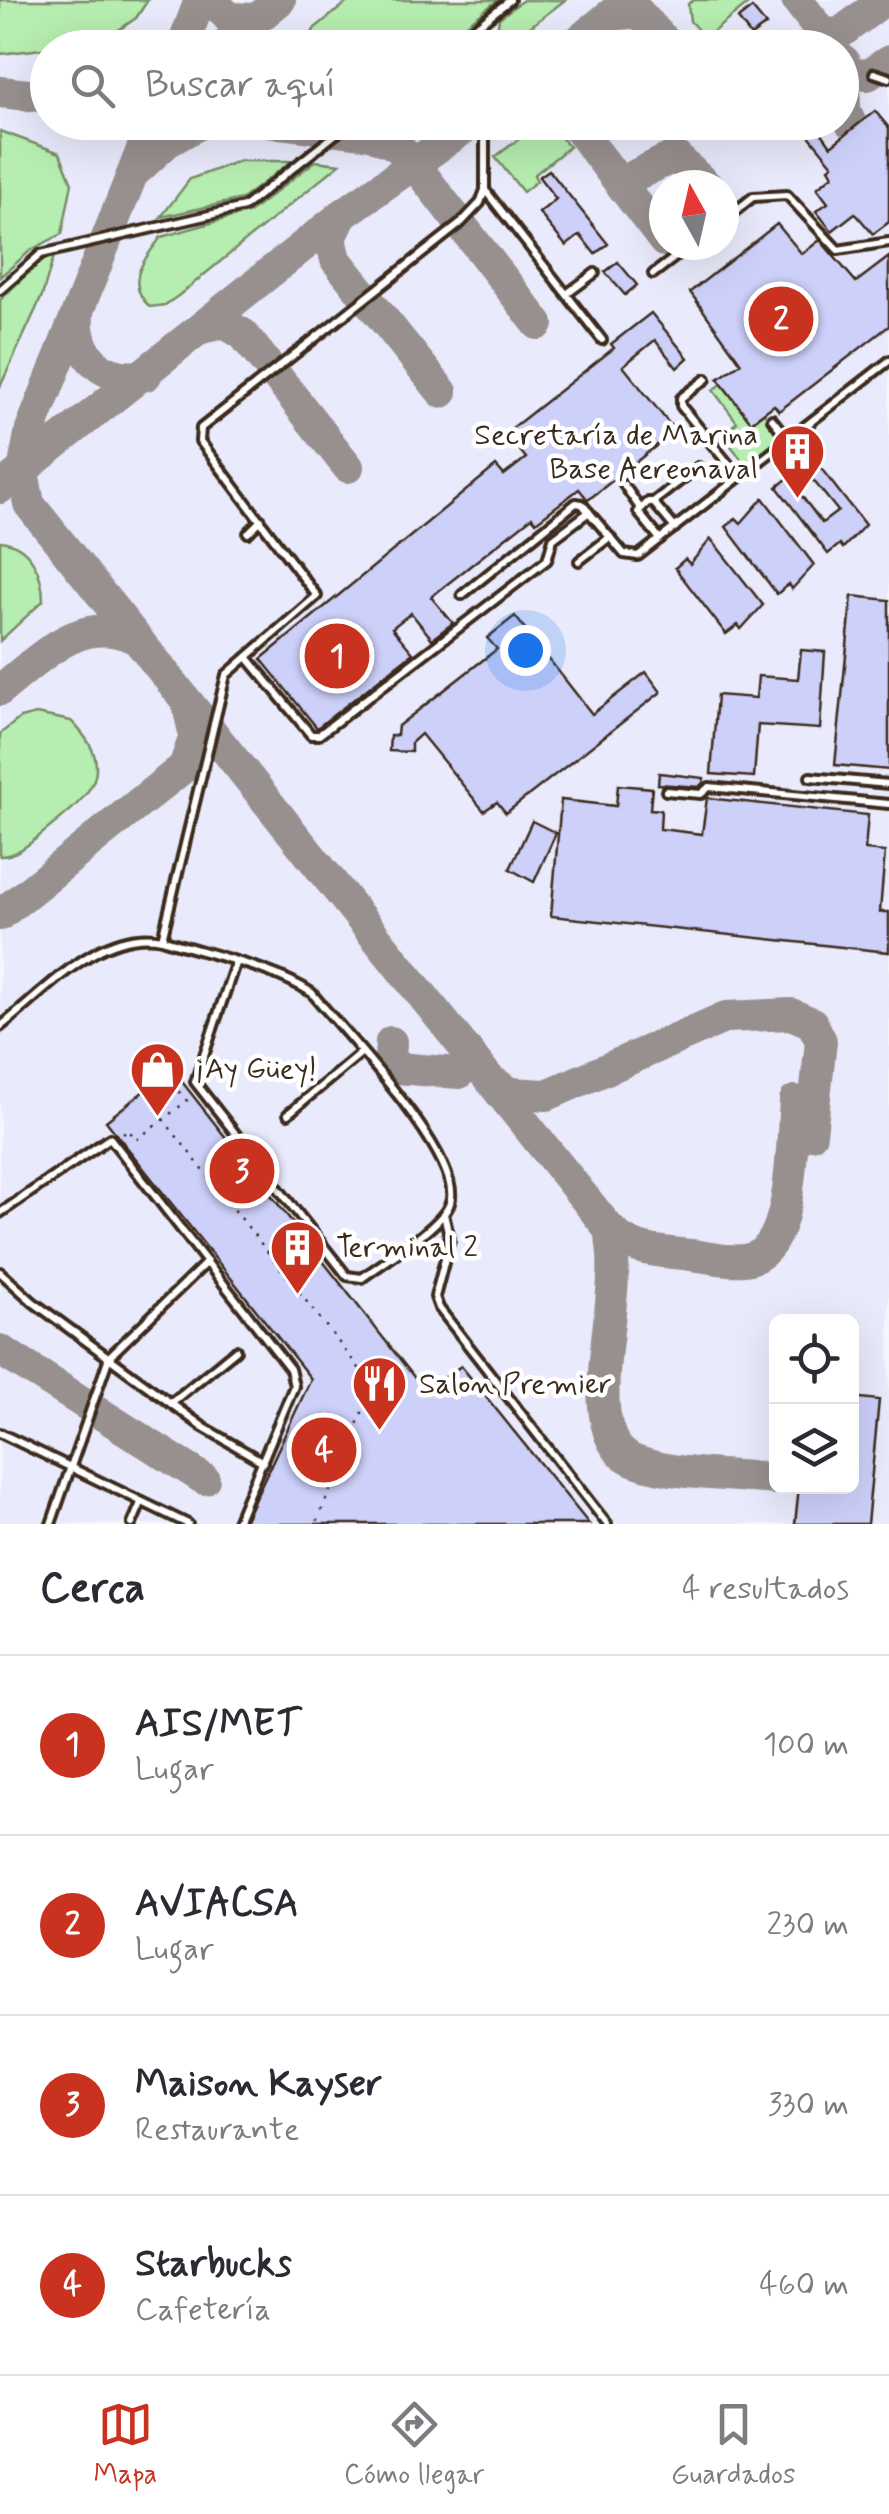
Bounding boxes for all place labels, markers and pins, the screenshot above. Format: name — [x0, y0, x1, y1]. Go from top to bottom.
pin: 2 — [748, 282, 814, 356]
place label: Secretaría de Marina Base Aereonaval — [474, 416, 758, 489]
building icon: Secretaría de Marina Base Aereonaval — [767, 422, 827, 501]
pin: 1 — [304, 618, 370, 694]
shop icon: ¡Ay Güey! — [127, 1039, 187, 1118]
place label: ¡Ay Güey! — [196, 1050, 317, 1089]
pin: 3 — [210, 1134, 274, 1208]
building icon: Terminal 2 — [267, 1217, 327, 1296]
place label: Terminal 2 — [336, 1228, 478, 1267]
restaurant icon: Salon Premier — [350, 1354, 410, 1433]
place label: Salon Premier — [419, 1365, 612, 1404]
pin: 4 — [292, 1412, 356, 1488]

